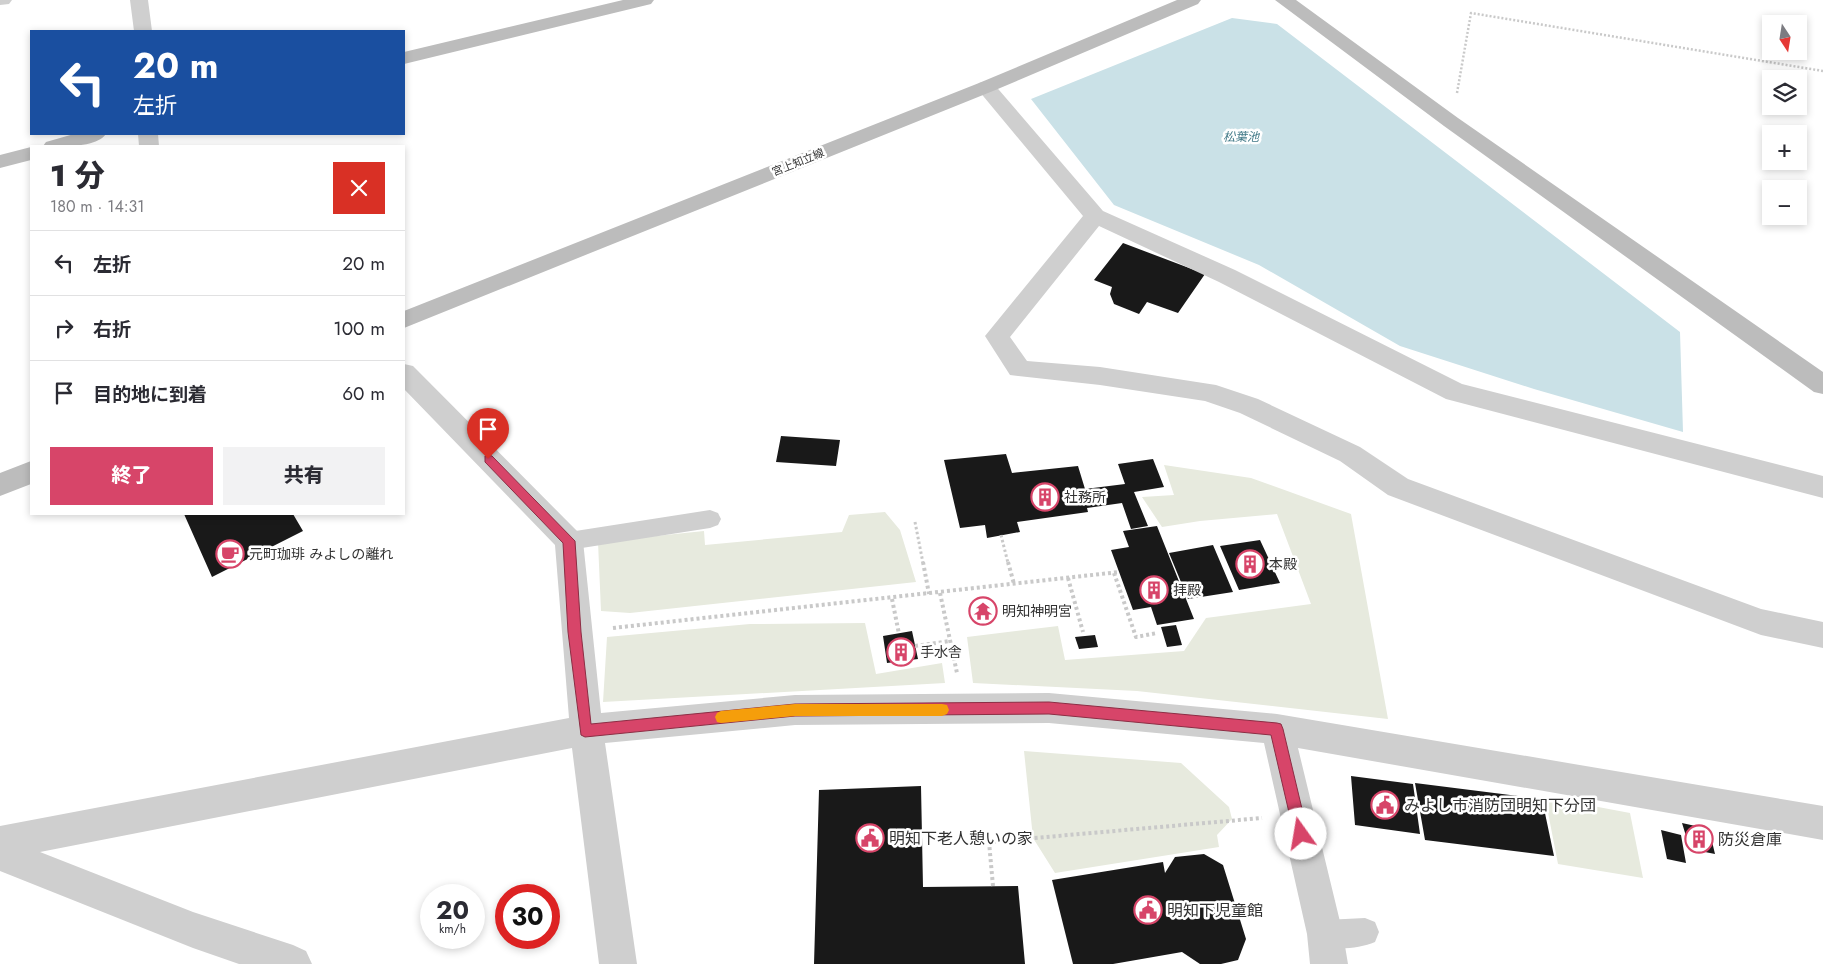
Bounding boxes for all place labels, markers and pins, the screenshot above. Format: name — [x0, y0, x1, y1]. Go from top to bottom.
pin — [467, 408, 509, 459]
building icon: 社務所 — [1030, 482, 1060, 512]
place label: 社務所 — [1064, 487, 1106, 507]
cafe icon: 元町珈琲 みよしの離れ — [215, 539, 245, 569]
place label: 元町珈琲 みよしの離れ — [249, 544, 393, 564]
building icon: 本殿 — [1235, 549, 1265, 579]
place label: 本殿 — [1269, 554, 1297, 574]
building icon: 拝殿 — [1139, 575, 1169, 605]
place label: 拝殿 — [1173, 580, 1201, 600]
temple icon: 明知神明宮 — [968, 596, 998, 626]
place label: 明知神明宮 — [1002, 601, 1072, 621]
building icon: 手水舎 — [886, 637, 916, 667]
place label: 手水舎 — [920, 642, 962, 662]
public building icon: みよし市消防団明知下分団 — [1370, 790, 1400, 820]
place label: みよし市消防団明知下分団 — [1404, 794, 1596, 817]
public building icon: 明知下老人憩いの家 — [855, 823, 885, 853]
building icon: 防災倉庫 — [1684, 824, 1714, 854]
place label: 明知下老人憩いの家 — [889, 827, 1033, 850]
place label: 防災倉庫 — [1718, 828, 1782, 851]
public building icon: 明知下児童館 — [1133, 895, 1163, 925]
place label: 明知下児童館 — [1167, 899, 1263, 922]

